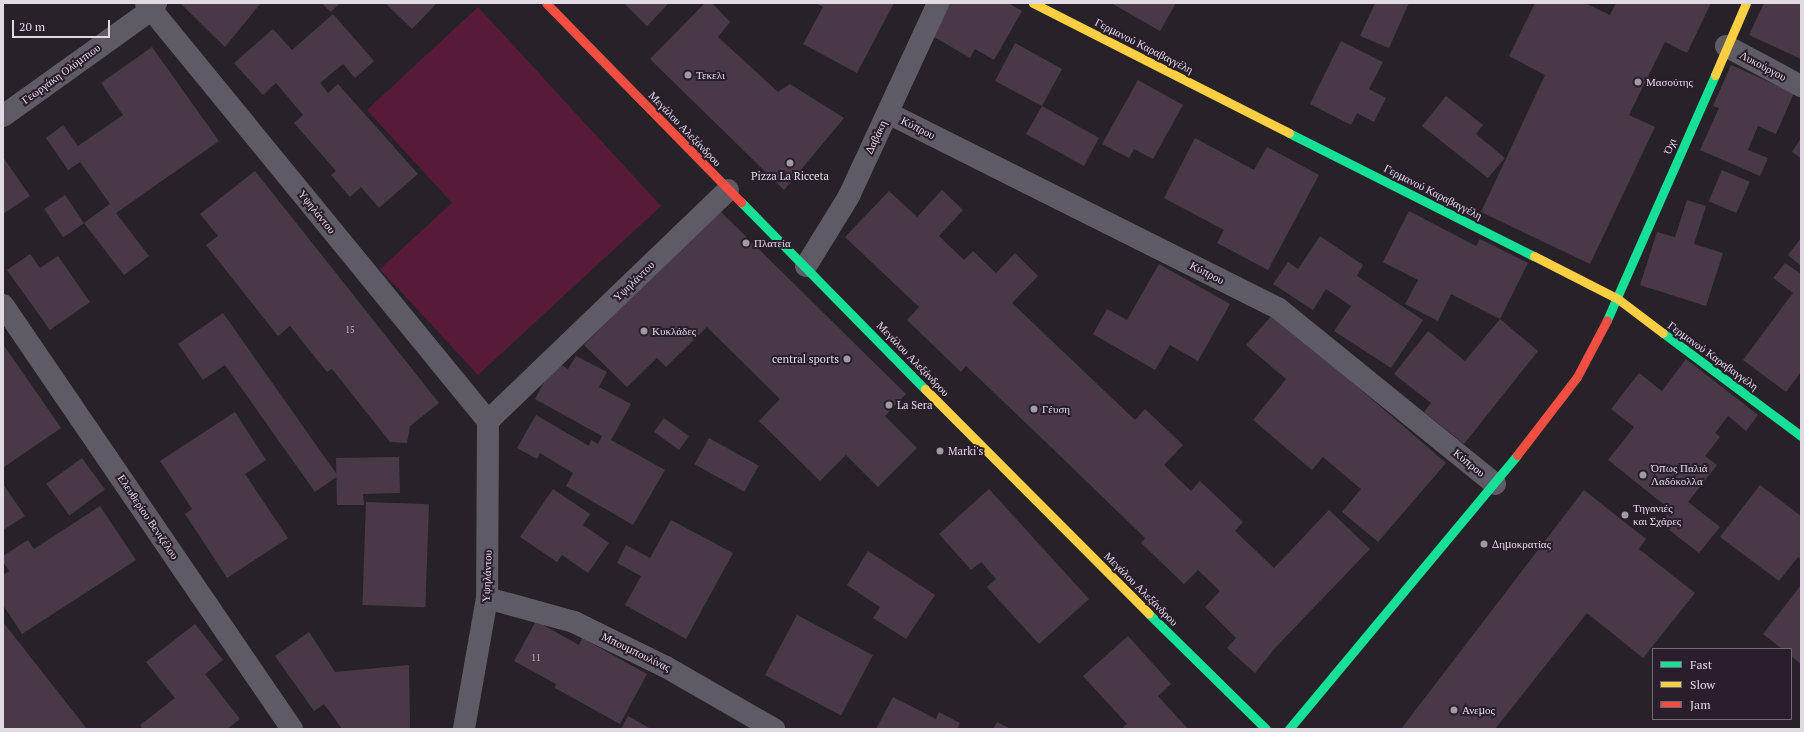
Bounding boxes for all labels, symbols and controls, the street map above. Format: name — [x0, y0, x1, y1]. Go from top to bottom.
scale bar — [14, 12, 112, 38]
street label: Γερμανού Καραβαγγέλη — [1093, 16, 1195, 76]
text: 20 m — [19, 19, 45, 34]
street label: Γεωργάκη Ολύμπιου — [19, 41, 103, 107]
street label: Λυκούργου — [1737, 48, 1789, 84]
place label: Τεκελι — [696, 68, 725, 82]
marker: Τεκελι — [683, 70, 693, 80]
place label: Μασούτης — [1646, 75, 1693, 89]
marker: Μασούτης — [1633, 77, 1643, 87]
street label: Μεγάλου Αλεξάνδρου — [646, 89, 724, 169]
street label: Κύπρου — [899, 114, 937, 142]
street label: Δαβάκη — [863, 118, 889, 156]
street label: Όχι — [1661, 136, 1679, 156]
marker: Pizza La Ricceta — [785, 158, 795, 168]
street label: Γερμανού Καραβαγγέλη — [1382, 162, 1484, 222]
place label: Pizza La Ricceta — [751, 169, 829, 183]
street label: Υψηλάντου — [296, 188, 338, 236]
place label: Πλατεία — [754, 236, 791, 250]
marker: Πλατεία — [741, 238, 751, 248]
street label: Υψηλάντου — [611, 258, 657, 304]
street label: Κύπρου — [1188, 259, 1226, 287]
street label: Μεγάλου Αλεξάνδρου — [874, 319, 952, 399]
street label: Γερμανού Καραβαγγέλη — [1665, 319, 1761, 393]
place label: Κυκλάδες — [652, 324, 696, 338]
house number: 15 — [345, 325, 355, 335]
marker: Κυκλάδες — [639, 326, 649, 336]
place label: central sports — [772, 352, 839, 366]
marker: central sports — [842, 354, 852, 364]
place label: La Sera — [897, 398, 932, 412]
marker: La Sera — [884, 400, 894, 410]
place label: Γέυση — [1042, 402, 1070, 416]
marker: Γέυση — [1029, 404, 1039, 414]
place label: Marki's — [948, 444, 983, 458]
marker: Marki's — [935, 446, 945, 456]
street label: Κύπρου — [1451, 446, 1487, 480]
place label: Όπως Παλιά Λαδόκολλα — [1651, 462, 1708, 488]
marker: Όπως Παλιά Λαδόκολλα — [1638, 470, 1648, 480]
street label: Ελευθερίου Βενιζέλου — [115, 472, 181, 562]
place label: Τηγανιές και Σχάρες — [1633, 502, 1681, 528]
marker: Τηγανιές και Σχάρες — [1620, 510, 1630, 520]
place label: Δημοκρατίας — [1492, 537, 1551, 551]
marker: Δημοκρατίας — [1479, 539, 1489, 549]
street label: Μεγάλου Αλεξάνδρου — [1101, 549, 1181, 629]
street label: Υψηλάντου — [479, 550, 495, 602]
street label: Μπουμπουλίνας — [599, 630, 673, 674]
legend — [1652, 648, 1792, 720]
house number: 11 — [531, 653, 541, 663]
text: Fast — [1690, 657, 1712, 672]
text: Slow — [1690, 677, 1715, 692]
text: Jam — [1690, 697, 1711, 712]
place label: Ανεμος — [1462, 703, 1495, 717]
marker: Ανεμος — [1449, 705, 1459, 715]

